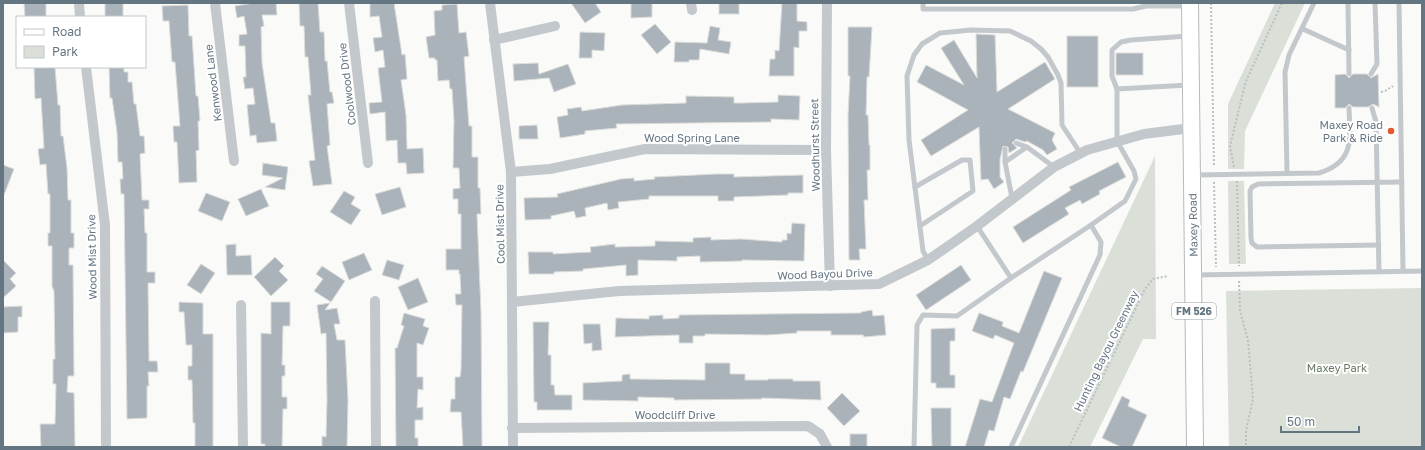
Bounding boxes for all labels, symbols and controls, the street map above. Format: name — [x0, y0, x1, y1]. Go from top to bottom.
legend — [16, 16, 146, 68]
text: Road — [52, 24, 81, 39]
street label: Coolwood Drive — [335, 42, 358, 126]
text: Park — [52, 44, 78, 59]
street label: Kenwood Lane — [201, 44, 224, 122]
street label: Woodhurst Street — [807, 98, 822, 192]
place label: Maxey Road Park & Ride — [1319, 118, 1383, 144]
marker: Maxey Road Park & Ride — [1386, 126, 1396, 136]
street label: Wood Spring Lane — [644, 131, 740, 144]
street label: Cool Mist Drive — [492, 184, 507, 264]
street label: Maxey Road — [1185, 193, 1200, 257]
street label: Wood Mist Drive — [84, 214, 99, 300]
street label: Wood Bayou Drive — [777, 265, 873, 282]
street label: Hunting Bayou Greenway — [1071, 288, 1141, 413]
road number: FM 526 — [1172, 303, 1216, 319]
park label: Maxey Park — [1307, 361, 1367, 374]
street label: Woodcliff Drive — [635, 408, 715, 421]
scale bar — [1281, 408, 1359, 434]
text: 50 m — [1287, 414, 1315, 429]

